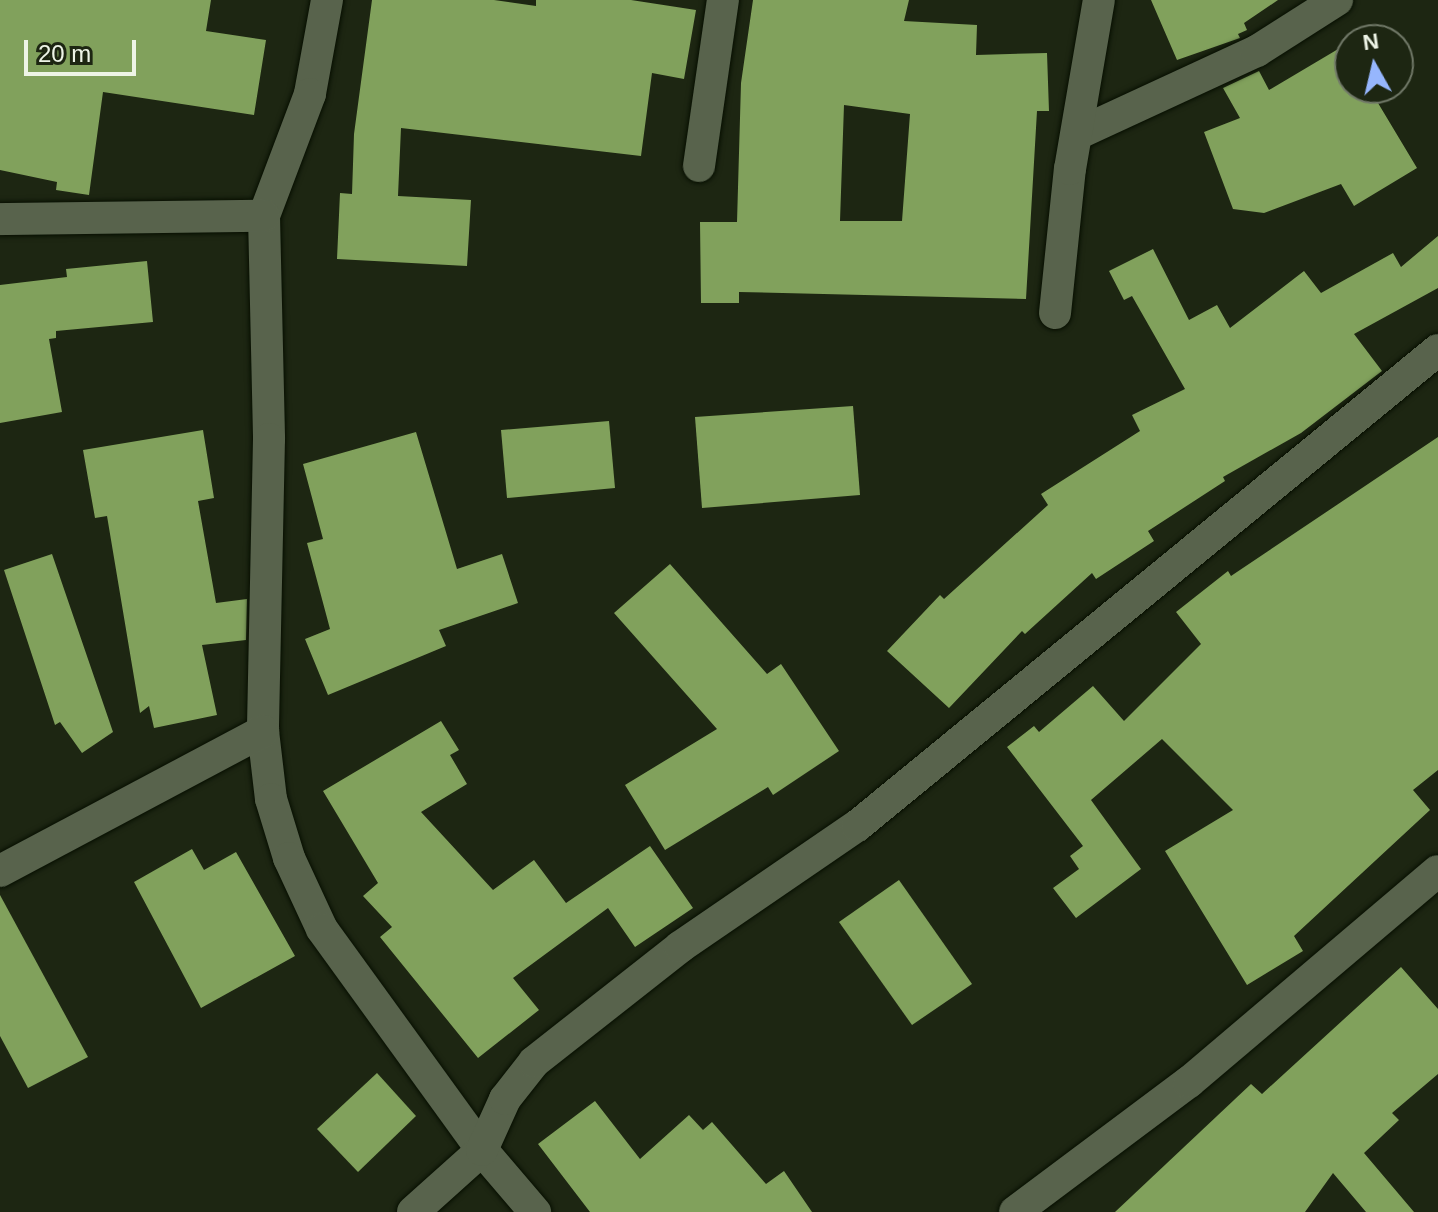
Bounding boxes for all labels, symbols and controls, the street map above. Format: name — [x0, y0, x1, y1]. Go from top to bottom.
scale bar — [28, 24, 140, 74]
north arrow — [1334, 24, 1414, 104]
text: N — [1361, 28, 1380, 55]
text: 20 m — [38, 40, 91, 67]

